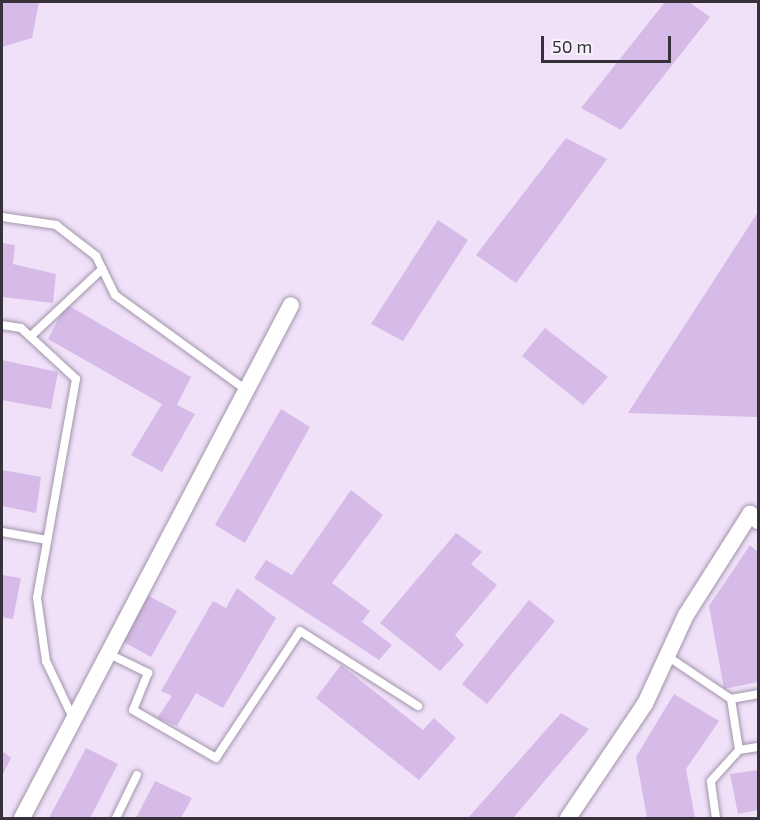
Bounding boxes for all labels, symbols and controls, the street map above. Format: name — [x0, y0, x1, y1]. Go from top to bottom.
scale bar — [544, 24, 674, 62]
text: 50 m — [552, 35, 592, 57]

